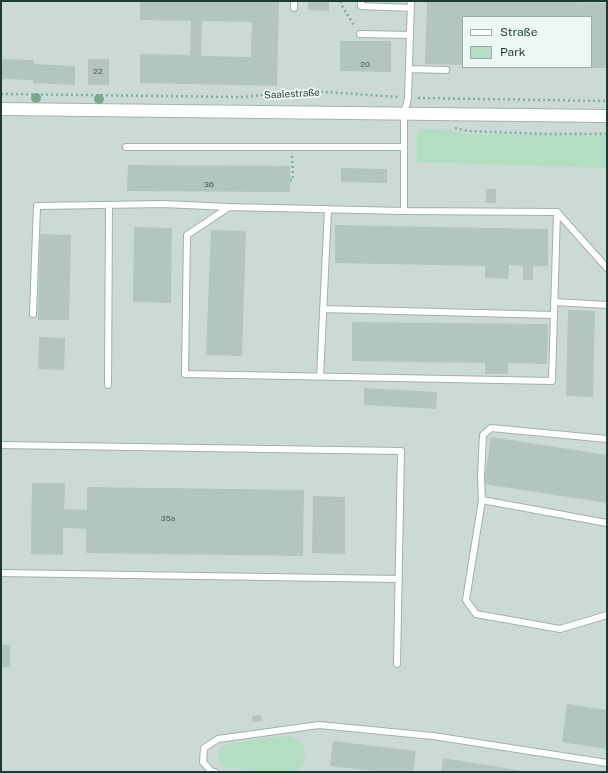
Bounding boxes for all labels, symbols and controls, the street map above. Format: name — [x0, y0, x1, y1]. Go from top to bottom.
legend — [462, 16, 592, 68]
text: Straße — [500, 25, 537, 39]
text: Park — [500, 45, 526, 59]
house number: 20 — [360, 60, 370, 70]
house number: 22 — [93, 67, 103, 77]
street label: Saalestraße — [264, 87, 320, 101]
house number: 36 — [204, 180, 214, 190]
house number: 35a — [161, 514, 175, 524]

